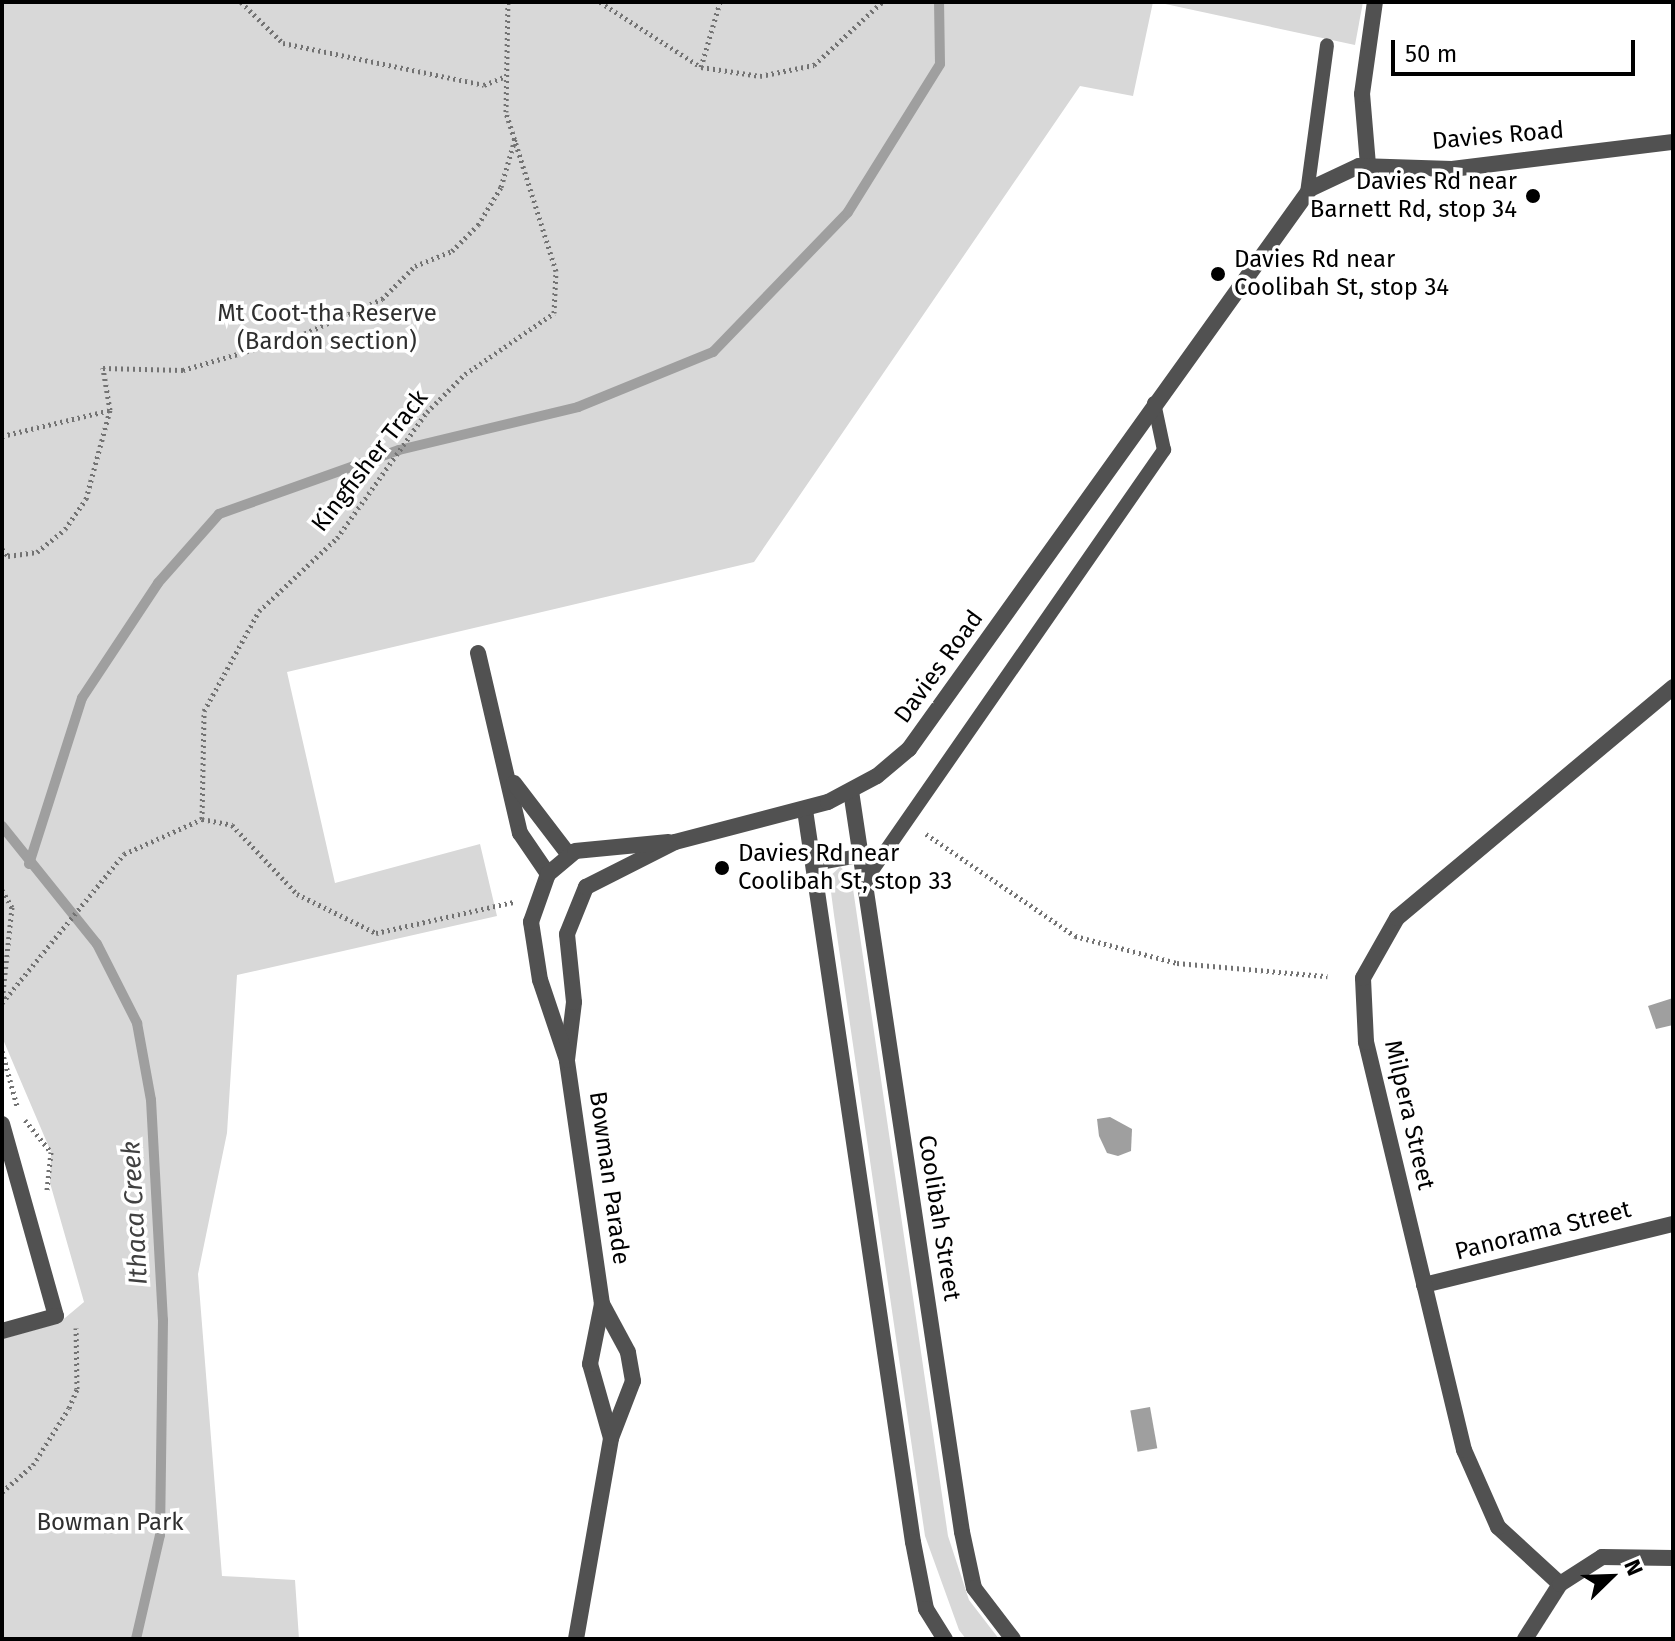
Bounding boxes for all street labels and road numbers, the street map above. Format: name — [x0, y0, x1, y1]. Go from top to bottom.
street label: Davies Road — [1431, 116, 1565, 156]
street label: Kingfisher Track — [306, 384, 434, 538]
street label: Davies Road — [888, 605, 990, 729]
street label: Milpera Street — [1378, 1037, 1440, 1193]
street label: Bowman Parade — [583, 1090, 635, 1266]
street label: Coolibah Street — [912, 1133, 966, 1303]
street label: Panorama Street — [1452, 1195, 1634, 1267]

